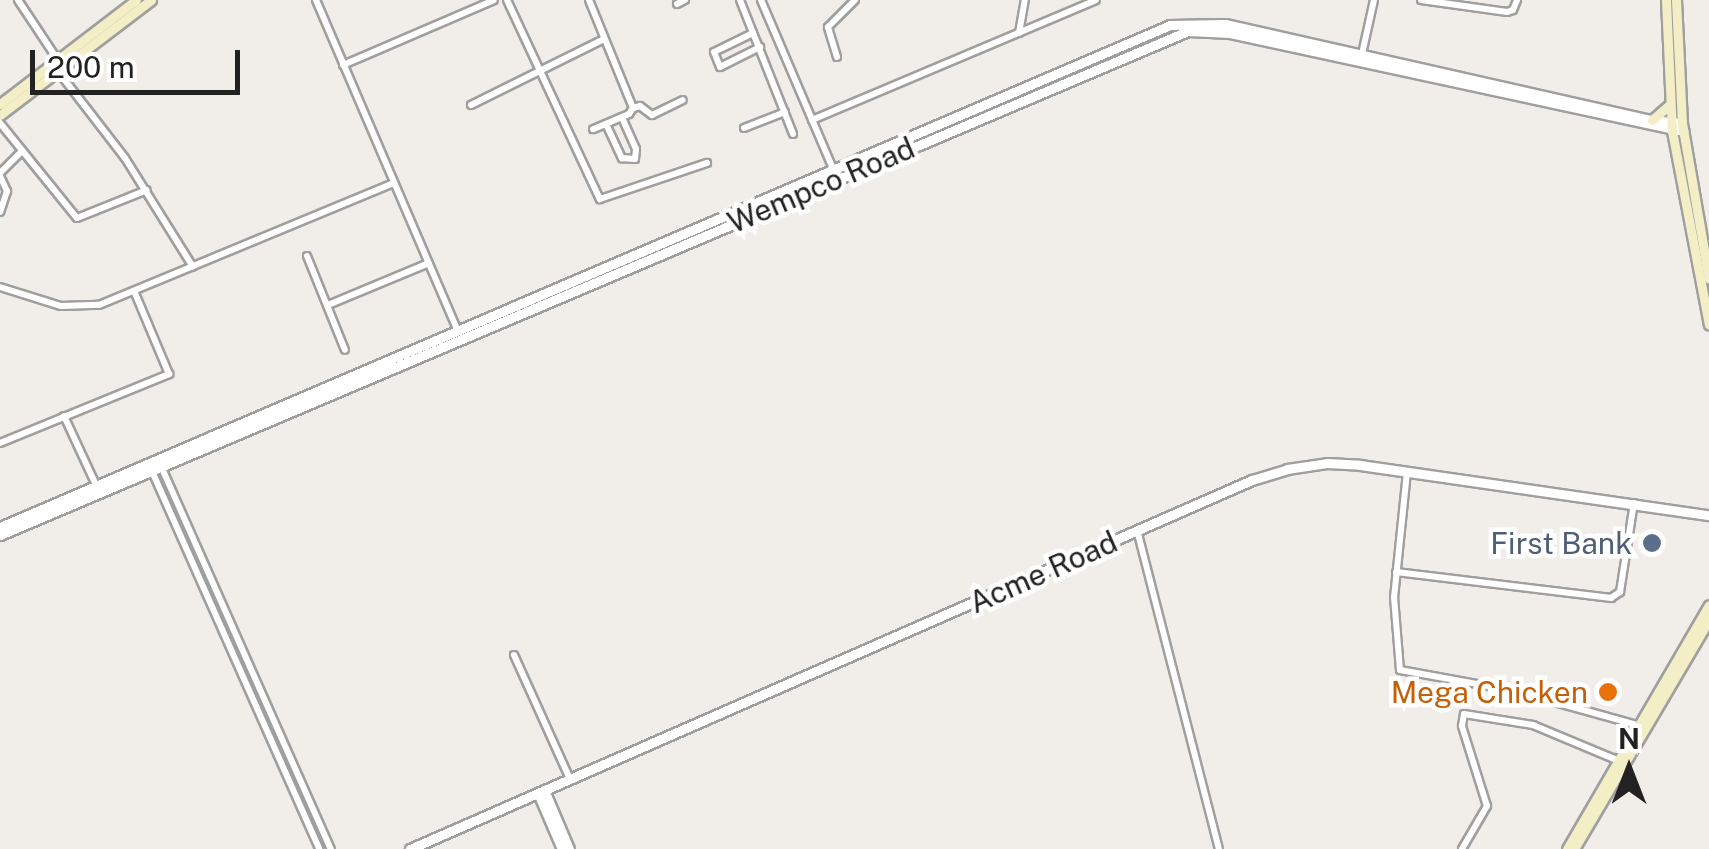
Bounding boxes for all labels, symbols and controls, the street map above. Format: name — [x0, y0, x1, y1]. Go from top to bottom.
scale bar — [35, 30, 245, 92]
text: 200 m — [47, 49, 135, 85]
street label: Wempco Road — [722, 129, 920, 241]
street label: Acme Road — [963, 523, 1123, 621]
place label: First Bank — [1490, 525, 1632, 561]
marker: First Bank — [1641, 532, 1663, 554]
place label: Mega Chicken — [1391, 674, 1588, 710]
marker: Mega Chicken — [1597, 681, 1619, 703]
north arrow — [1579, 719, 1679, 819]
text: N — [1618, 722, 1640, 755]

